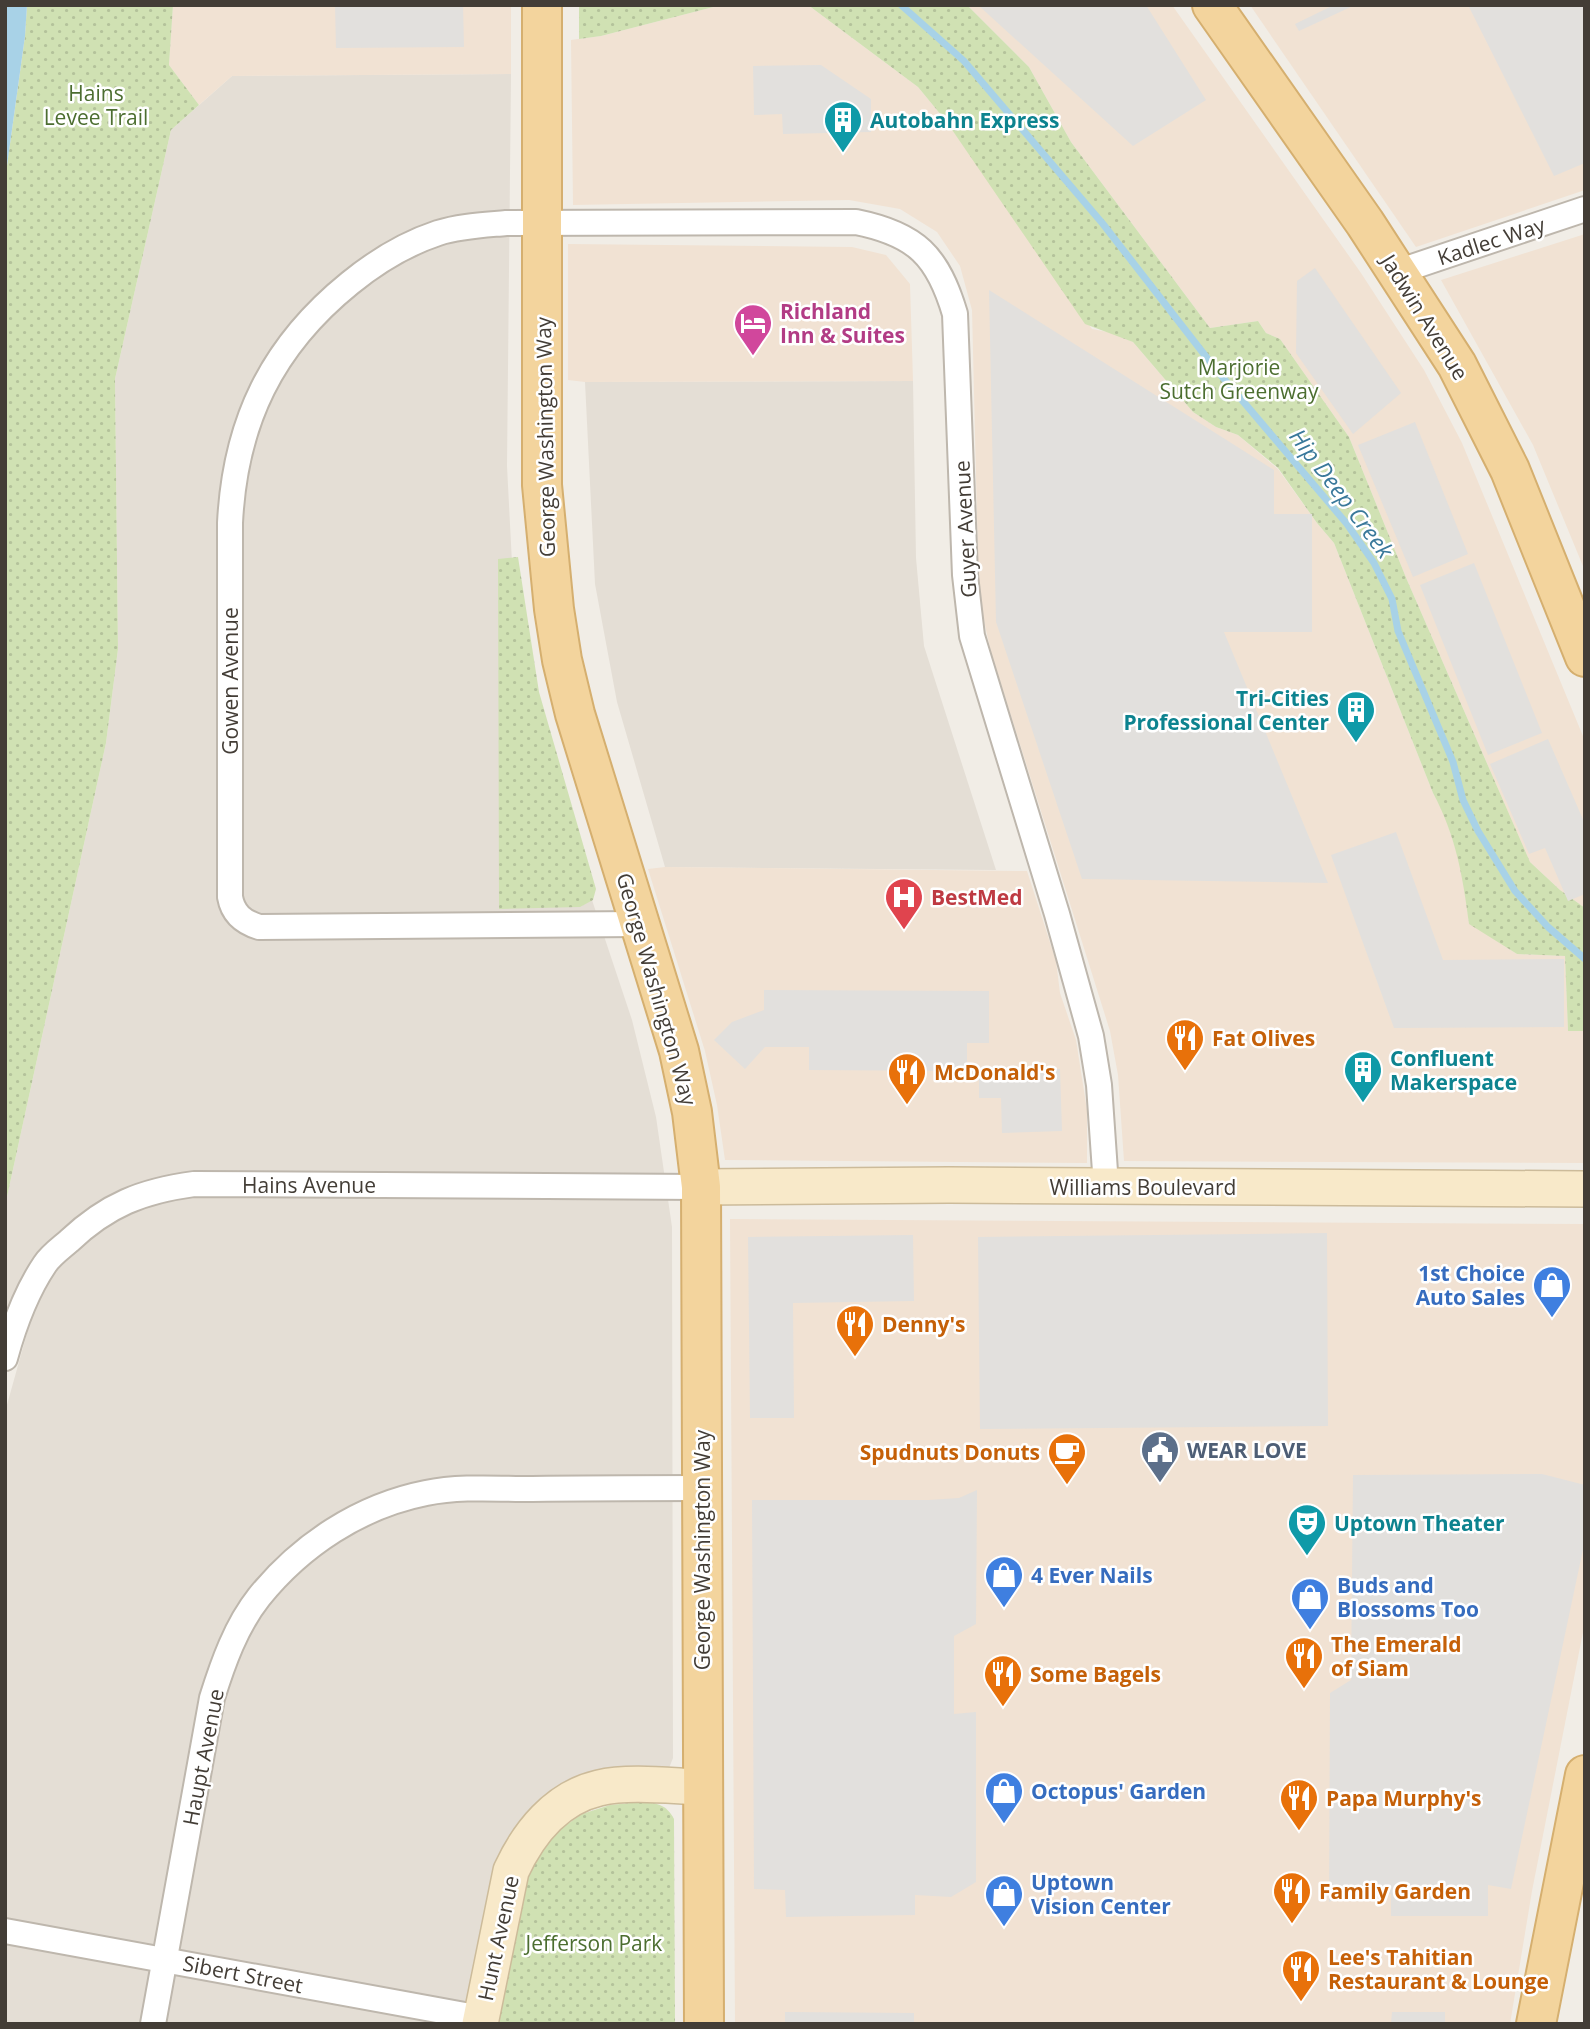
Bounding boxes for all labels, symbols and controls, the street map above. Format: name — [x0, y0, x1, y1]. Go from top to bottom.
park label: Hains Levee Trail — [44, 79, 148, 131]
building icon: Autobahn Express — [822, 99, 864, 154]
place label: Autobahn Express — [870, 106, 1059, 134]
street label: Kadlec Way — [1434, 210, 1549, 272]
street label: Jadwin Avenue — [1374, 247, 1475, 385]
place label: Richland Inn & Suites — [780, 297, 905, 349]
hotel icon: Richland Inn & Suites — [732, 302, 774, 357]
street label: George Washington Way — [529, 316, 561, 557]
park label: Marjorie Sutch Greenway — [1159, 353, 1319, 405]
water label: Hip Deep Creek — [1283, 421, 1402, 565]
street label: Guyer Avenue — [947, 460, 983, 598]
street label: Gowen Avenue — [216, 607, 244, 755]
place label: Tri-Cities Professional Center — [1123, 684, 1329, 736]
building icon: Tri-Cities Professional Center — [1335, 689, 1377, 744]
street label: George Washington Way — [610, 870, 704, 1109]
hospital icon: BestMed — [883, 876, 925, 931]
place label: BestMed — [931, 883, 1023, 911]
restaurant icon: Fat Olives — [1164, 1017, 1206, 1072]
place label: Fat Olives — [1212, 1024, 1315, 1052]
place label: Confluent Makerspace — [1390, 1044, 1517, 1096]
building icon: Confluent Makerspace — [1342, 1049, 1384, 1104]
restaurant icon: McDonald's — [886, 1051, 928, 1106]
place label: McDonald's — [934, 1058, 1055, 1086]
street label: Hains Avenue — [242, 1171, 376, 1199]
street label: Williams Boulevard — [1050, 1173, 1236, 1201]
place label: 1st Choice Auto Sales — [1416, 1259, 1525, 1311]
shop icon: 1st Choice Auto Sales — [1531, 1264, 1573, 1319]
restaurant icon: Denny's — [834, 1303, 876, 1358]
place label: Denny's — [882, 1310, 966, 1338]
street label: George Washington Way — [688, 1429, 716, 1670]
public building icon: WEAR LOVE — [1139, 1429, 1181, 1484]
cafe icon: Spudnuts Donuts — [1046, 1431, 1088, 1486]
place label: WEAR LOVE — [1187, 1436, 1307, 1464]
place label: Spudnuts Donuts — [860, 1438, 1040, 1466]
theatre icon: Uptown Theater — [1286, 1502, 1328, 1557]
place label: Uptown Theater — [1334, 1509, 1505, 1537]
shop icon: 4 Ever Nails — [983, 1554, 1025, 1609]
place label: 4 Ever Nails — [1031, 1561, 1153, 1589]
place label: Buds and Blossoms Too — [1337, 1571, 1479, 1623]
shop icon: Buds and Blossoms Too — [1289, 1576, 1331, 1631]
place label: The Emerald of Siam — [1331, 1630, 1462, 1682]
restaurant icon: The Emerald of Siam — [1283, 1635, 1325, 1690]
restaurant icon: Some Bagels — [982, 1653, 1024, 1708]
place label: Some Bagels — [1030, 1660, 1161, 1688]
street label: Haupt Avenue — [176, 1686, 230, 1828]
shop icon: Octopus' Garden — [983, 1770, 1025, 1825]
place label: Octopus' Garden — [1031, 1777, 1206, 1805]
restaurant icon: Papa Murphy's — [1278, 1777, 1320, 1832]
place label: Papa Murphy's — [1326, 1784, 1482, 1812]
place label: Uptown Vision Center — [1031, 1868, 1171, 1920]
restaurant icon: Family Garden — [1271, 1870, 1313, 1925]
street label: Hunt Avenue — [471, 1873, 525, 2003]
shop icon: Uptown Vision Center — [983, 1873, 1025, 1928]
place label: Family Garden — [1319, 1877, 1471, 1905]
park label: Jefferson Park — [524, 1929, 662, 1957]
place label: Lee's Tahitian Restaurant & Lounge — [1328, 1943, 1549, 1995]
restaurant icon: Lee's Tahitian Restaurant & Lounge — [1280, 1948, 1322, 2003]
street label: Sibert Street — [181, 1949, 305, 1999]

